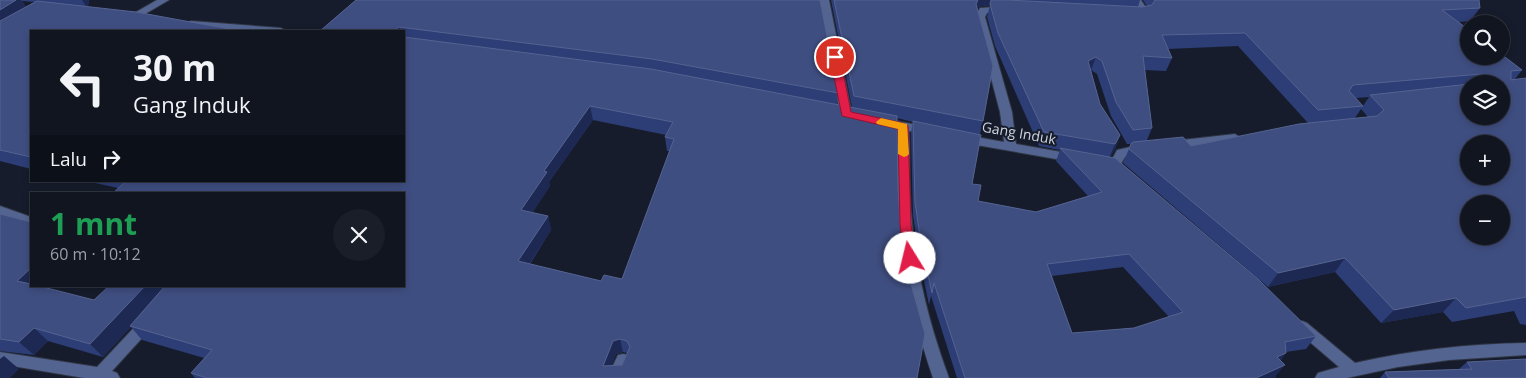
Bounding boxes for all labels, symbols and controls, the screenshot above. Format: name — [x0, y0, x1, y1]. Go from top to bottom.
map controls — [1460, 15, 1510, 245]
button: search — [1460, 15, 1510, 65]
pin — [814, 36, 856, 78]
icon: arrive — [821, 43, 849, 71]
text: 30 m — [133, 44, 216, 91]
icon: left — [50, 50, 115, 115]
button: layers — [1460, 75, 1510, 125]
text: Gang Induk — [133, 89, 251, 119]
street label: Gang Induk — [981, 117, 1058, 148]
button: + — [1460, 135, 1510, 185]
icon: right — [97, 145, 125, 173]
text: Lalu — [50, 146, 87, 172]
button: − — [1460, 195, 1510, 245]
text: 1 mnt — [50, 203, 137, 244]
button: close — [333, 209, 385, 261]
position arrow — [883, 231, 935, 283]
text: 60 m · 10:12 — [50, 243, 141, 265]

